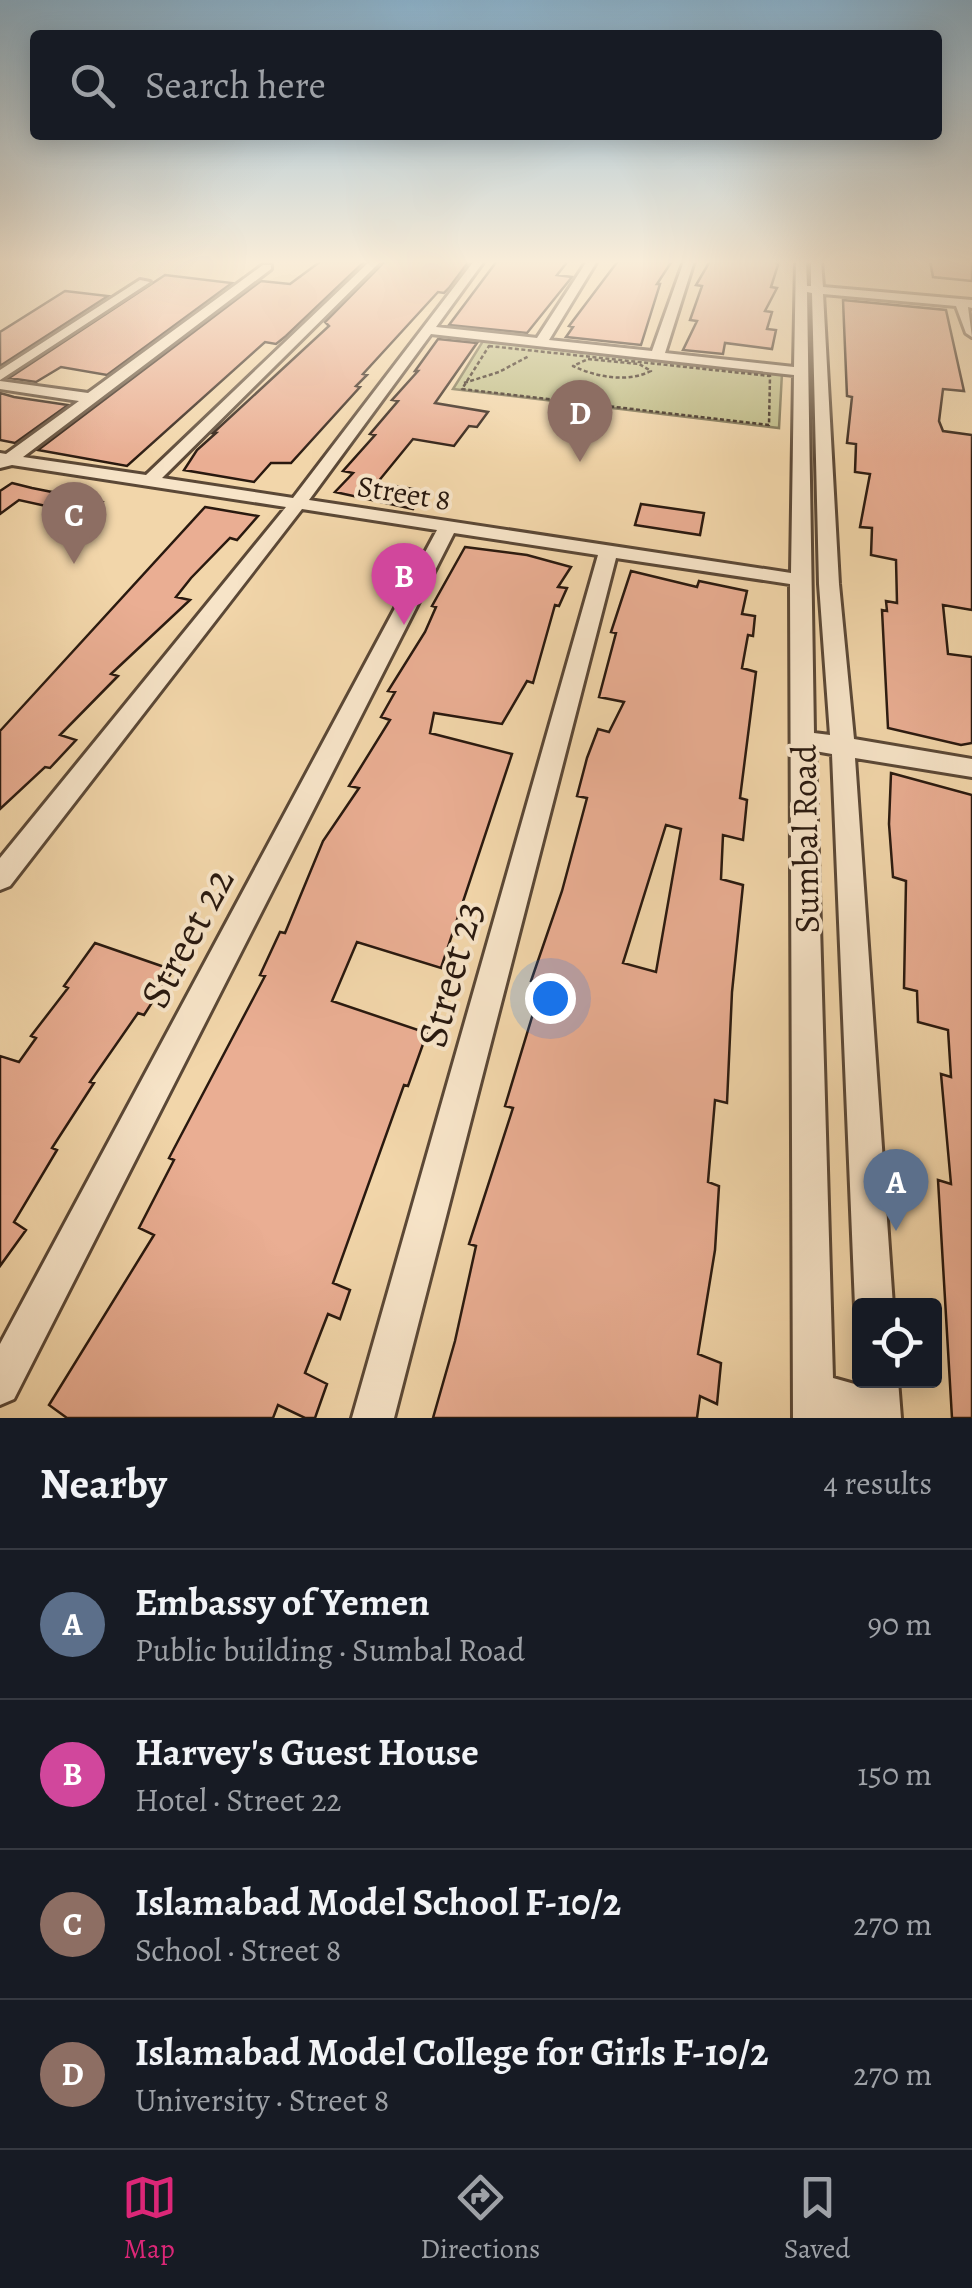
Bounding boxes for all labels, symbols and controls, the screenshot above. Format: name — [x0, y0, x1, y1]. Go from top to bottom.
search box — [30, 30, 942, 140]
icon: search — [65, 58, 120, 113]
text: Search here — [145, 59, 326, 111]
pin: D — [548, 380, 612, 462]
street label: Street 8 — [354, 466, 454, 520]
pin: C — [42, 482, 106, 564]
pin: B — [372, 542, 436, 625]
street label: Sumbal Road — [779, 744, 831, 934]
street label: Street 22 — [126, 857, 247, 1017]
street label: Street 23 — [403, 895, 496, 1053]
your location — [525, 973, 576, 1024]
pin: A — [864, 1148, 928, 1231]
map controls — [852, 1298, 942, 1388]
button: locate — [852, 1298, 942, 1388]
text: Nearby — [40, 1455, 167, 1512]
text: 4 results — [823, 1461, 932, 1505]
text: Embassy of Yemen — [135, 1576, 430, 1628]
text: A — [62, 1602, 83, 1646]
text: 90 m — [867, 1602, 932, 1646]
text: Public building · Sumbal Road — [135, 1628, 525, 1672]
text: Harvey's Guest House — [135, 1726, 479, 1778]
text: B — [62, 1752, 83, 1796]
text: 150 m — [857, 1752, 932, 1796]
text: Hotel · Street 22 — [135, 1778, 342, 1822]
text: Islamabad Model School F-10/2 — [135, 1876, 621, 1928]
text: C — [63, 1902, 82, 1946]
text: 270 m — [853, 1902, 932, 1946]
text: School · Street 8 — [135, 1928, 341, 1972]
text: Islamabad Model College for Girls F-10/2 — [135, 2026, 769, 2078]
text: D — [61, 2052, 84, 2096]
text: 270 m — [853, 2052, 932, 2096]
text: University · Street 8 — [135, 2078, 389, 2122]
tab: Map — [122, 2170, 177, 2268]
tab: Directions — [420, 2170, 540, 2268]
tab: Saved — [784, 2170, 850, 2268]

